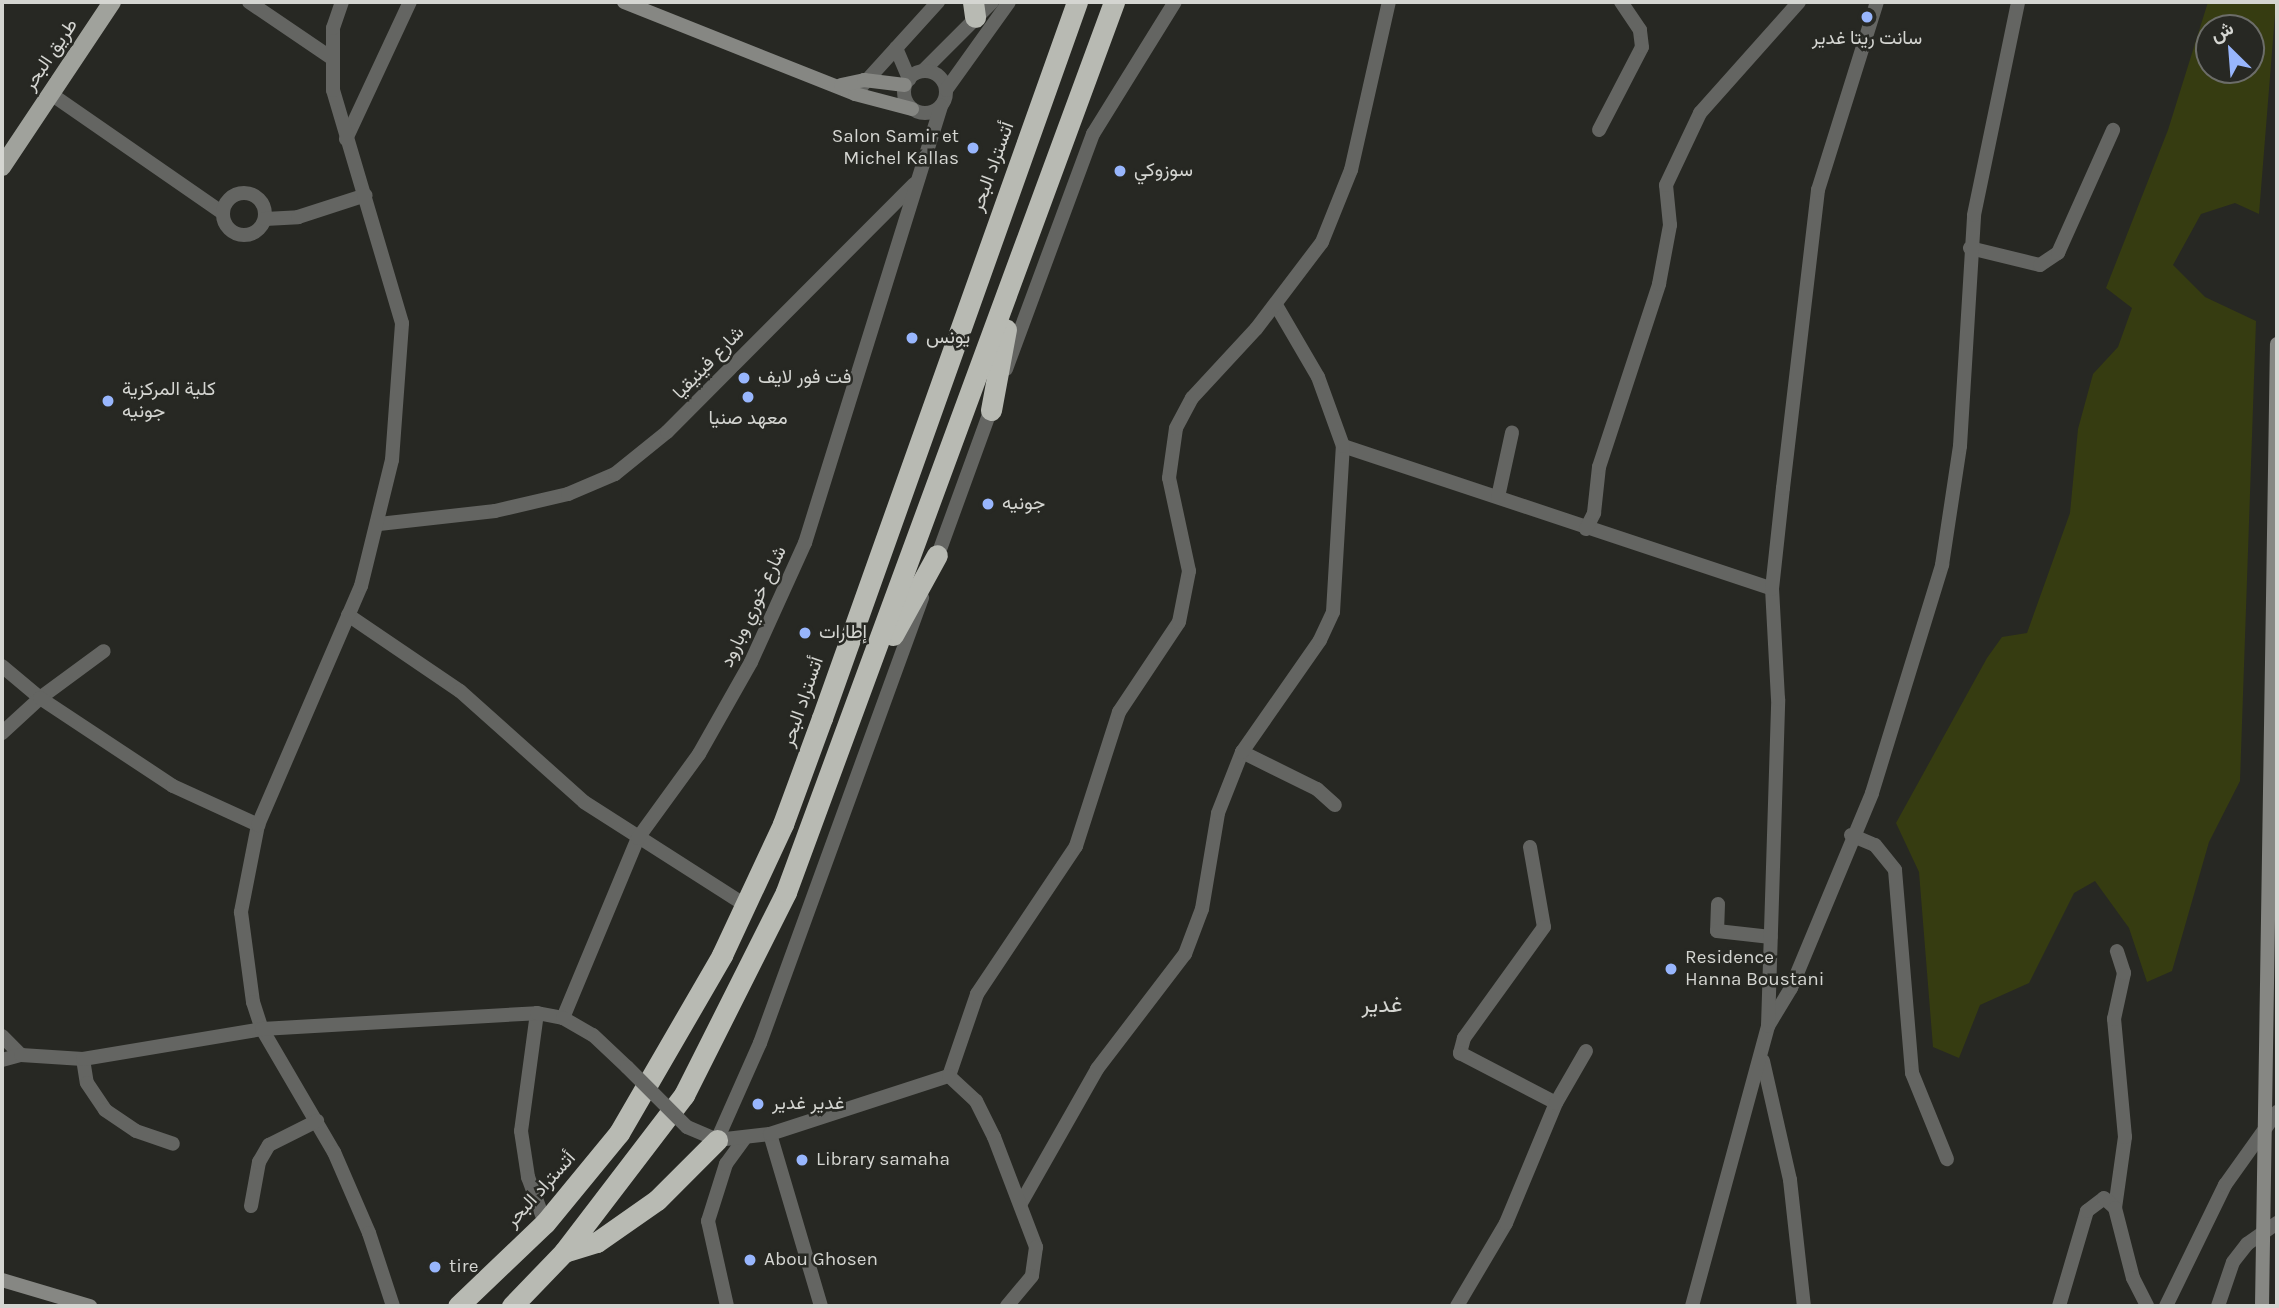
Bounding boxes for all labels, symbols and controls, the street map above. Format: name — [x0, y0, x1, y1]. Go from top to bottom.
marker: سانت ريتا غدير — [1859, 9, 1875, 25]
north arrow — [2195, 14, 2265, 84]
street label: طريق البحر — [19, 15, 83, 95]
text: ش — [2207, 17, 2237, 47]
place label: سانت ريتا غدير — [1812, 28, 1922, 50]
street label: أتستراد البحر — [966, 119, 1020, 215]
place label: Salon Samir et Michel Kallas — [832, 126, 959, 170]
marker: Salon Samir et Michel Kallas — [965, 140, 981, 156]
place label: سوزوكي — [1134, 160, 1193, 182]
marker: سوزوكي — [1112, 163, 1128, 179]
street label: شارع فينيقيا — [669, 322, 749, 404]
place label: يونس — [926, 327, 970, 349]
marker: يونس — [904, 330, 920, 346]
place label: فت فور لايف — [758, 367, 851, 389]
marker: فت فور لايف — [736, 370, 752, 386]
place label: كلية المركزية جونيه — [122, 379, 216, 423]
marker: معهد صنيا — [740, 389, 756, 405]
marker: كلية المركزية جونيه — [100, 393, 116, 409]
place label: معهد صنيا — [708, 408, 788, 430]
place label: جونيه — [1002, 493, 1045, 515]
marker: جونيه — [980, 496, 996, 512]
street label: شارع خوري وبارود — [716, 543, 792, 671]
place label: إطارات — [819, 622, 867, 644]
marker: إطارات — [797, 625, 813, 641]
street label: أتستراد البحر — [777, 654, 829, 750]
place label: Residence Hanna Boustani — [1685, 947, 1824, 991]
marker: Residence Hanna Boustani — [1663, 961, 1679, 977]
district label: غدير — [1361, 991, 1403, 1019]
place label: غدير غدير — [772, 1093, 844, 1115]
marker: غدير غدير — [750, 1096, 766, 1112]
street label: أتستراد البحر — [501, 1147, 581, 1233]
place label: Library samaha — [816, 1149, 950, 1171]
marker: Library samaha — [794, 1152, 810, 1168]
place label: Abou Ghosen — [764, 1249, 878, 1271]
marker: Abou Ghosen — [742, 1252, 758, 1268]
place label: tire — [449, 1256, 478, 1278]
marker: tire — [427, 1259, 443, 1275]

